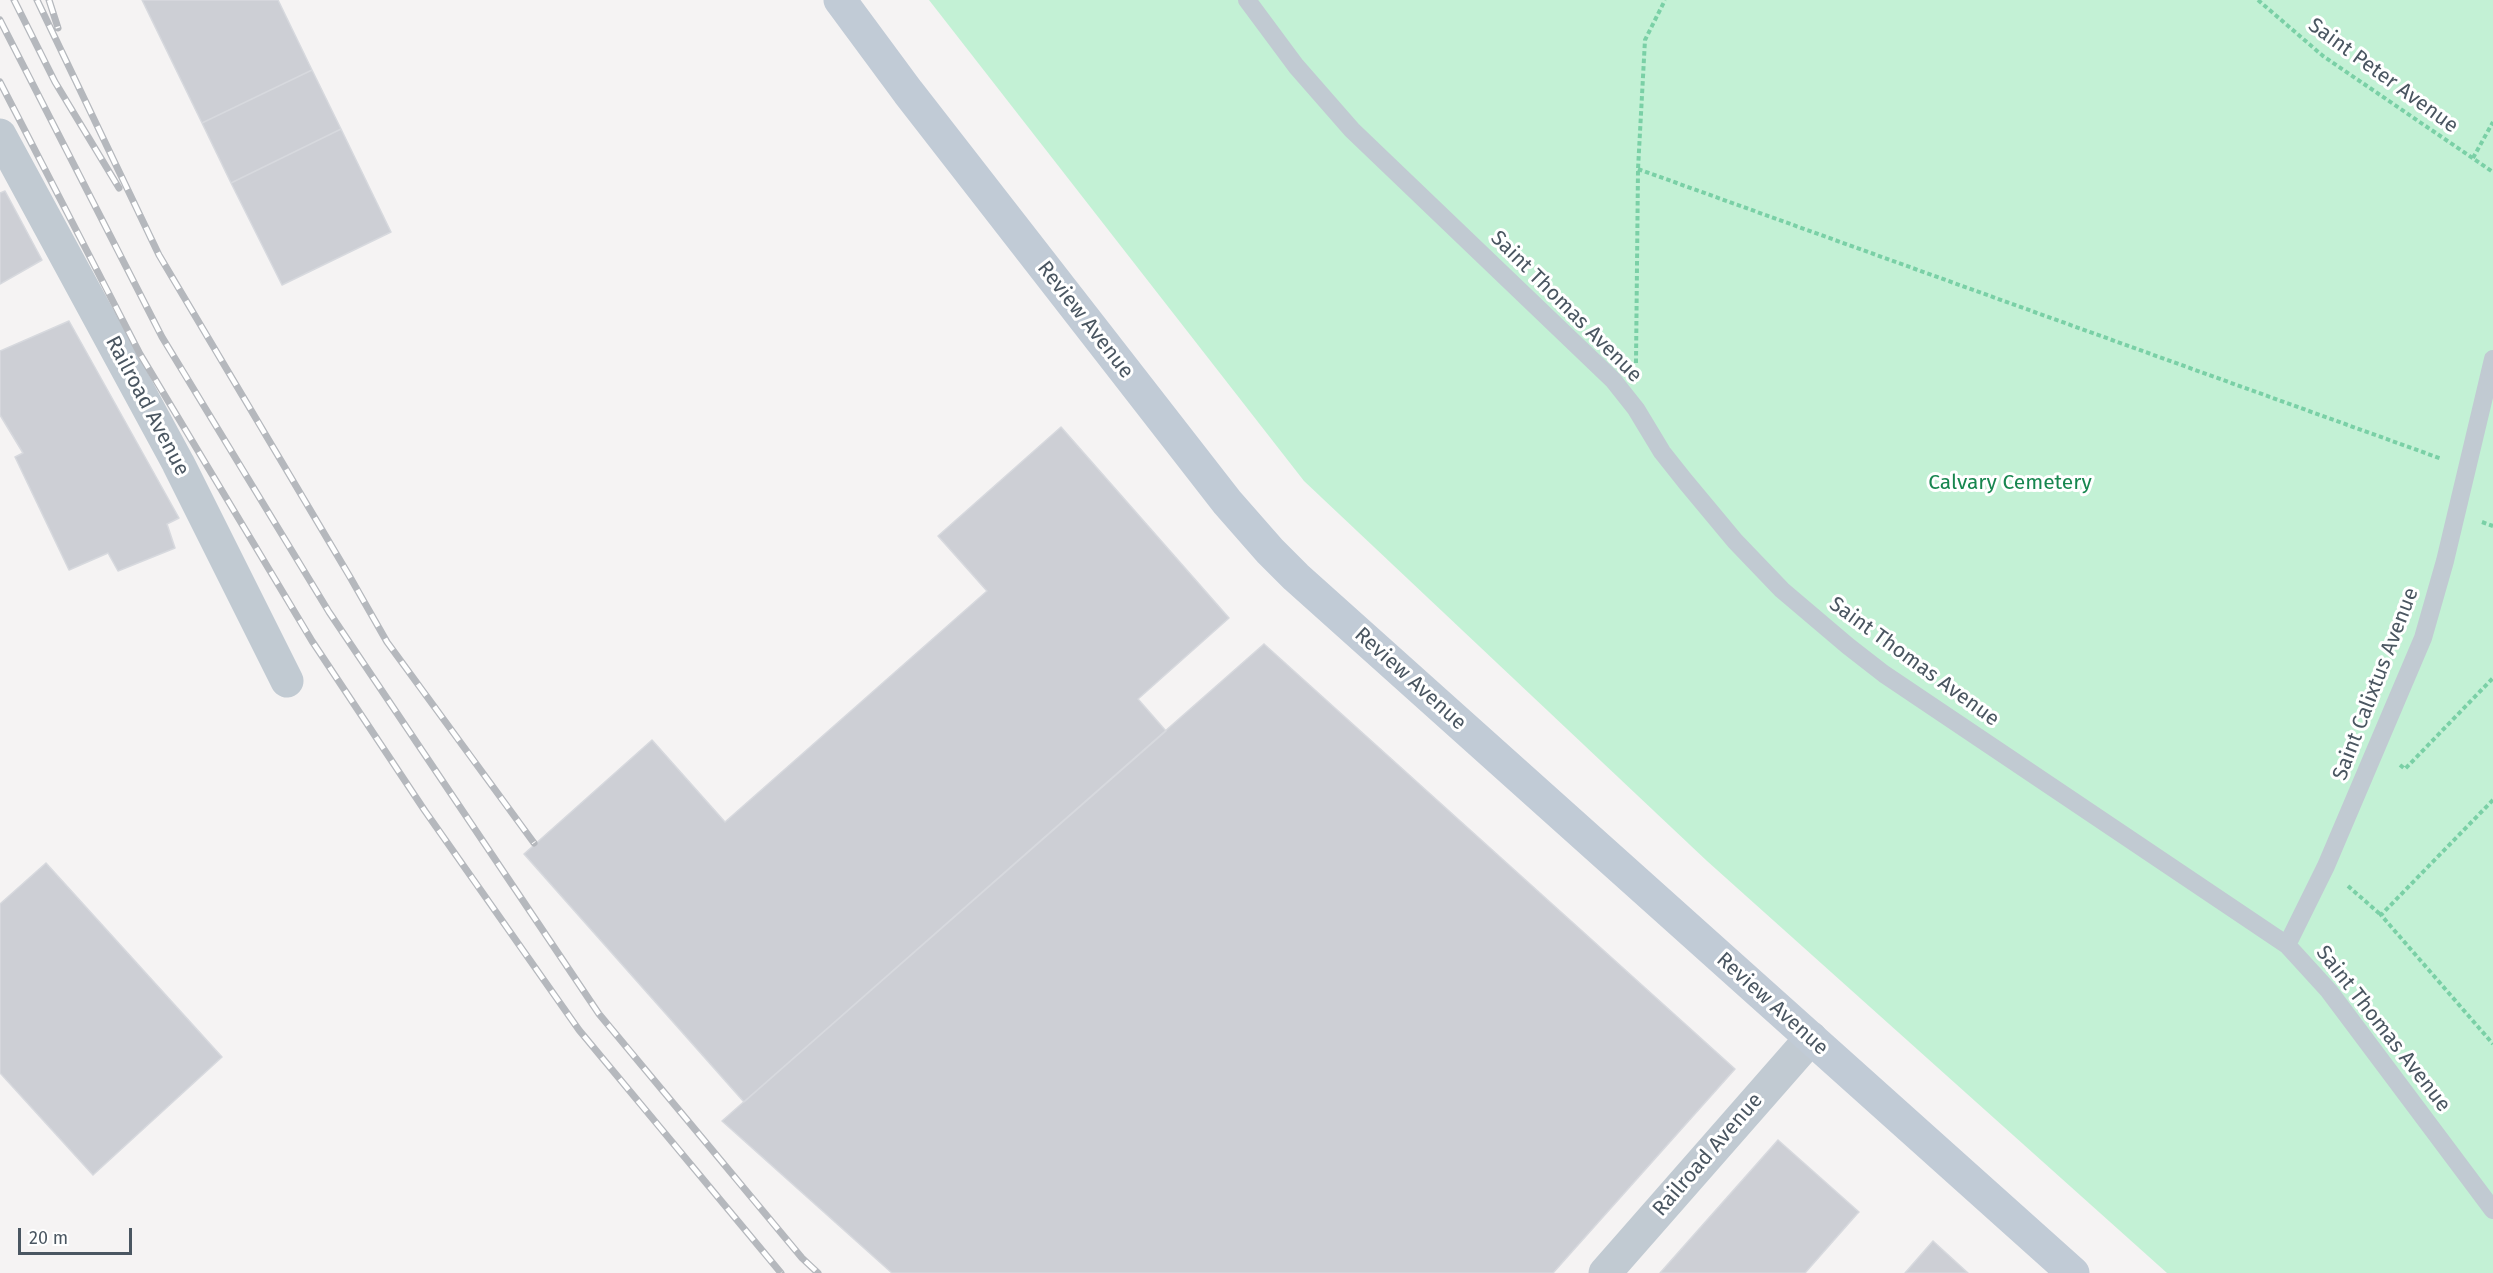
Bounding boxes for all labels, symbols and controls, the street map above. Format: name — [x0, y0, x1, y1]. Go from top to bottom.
street label: Saint Peter Avenue — [2303, 13, 2463, 139]
street label: Saint Thomas Avenue — [1485, 226, 1647, 388]
street label: Review Avenue — [1031, 256, 1139, 384]
street label: Railroad Avenue — [100, 332, 194, 480]
park label: Calvary Cemetery — [1928, 470, 2092, 496]
street label: Saint Calixtus Avenue — [2328, 584, 2424, 784]
street label: Saint Thomas Avenue — [1824, 592, 2004, 732]
street label: Review Avenue — [1349, 622, 1471, 736]
street label: Saint Thomas Avenue — [2310, 941, 2456, 1117]
street label: Review Avenue — [1711, 947, 1833, 1061]
street label: Railroad Avenue — [1648, 1088, 1768, 1222]
scale bar — [21, 1216, 135, 1254]
text: 20 m — [29, 1227, 68, 1249]

